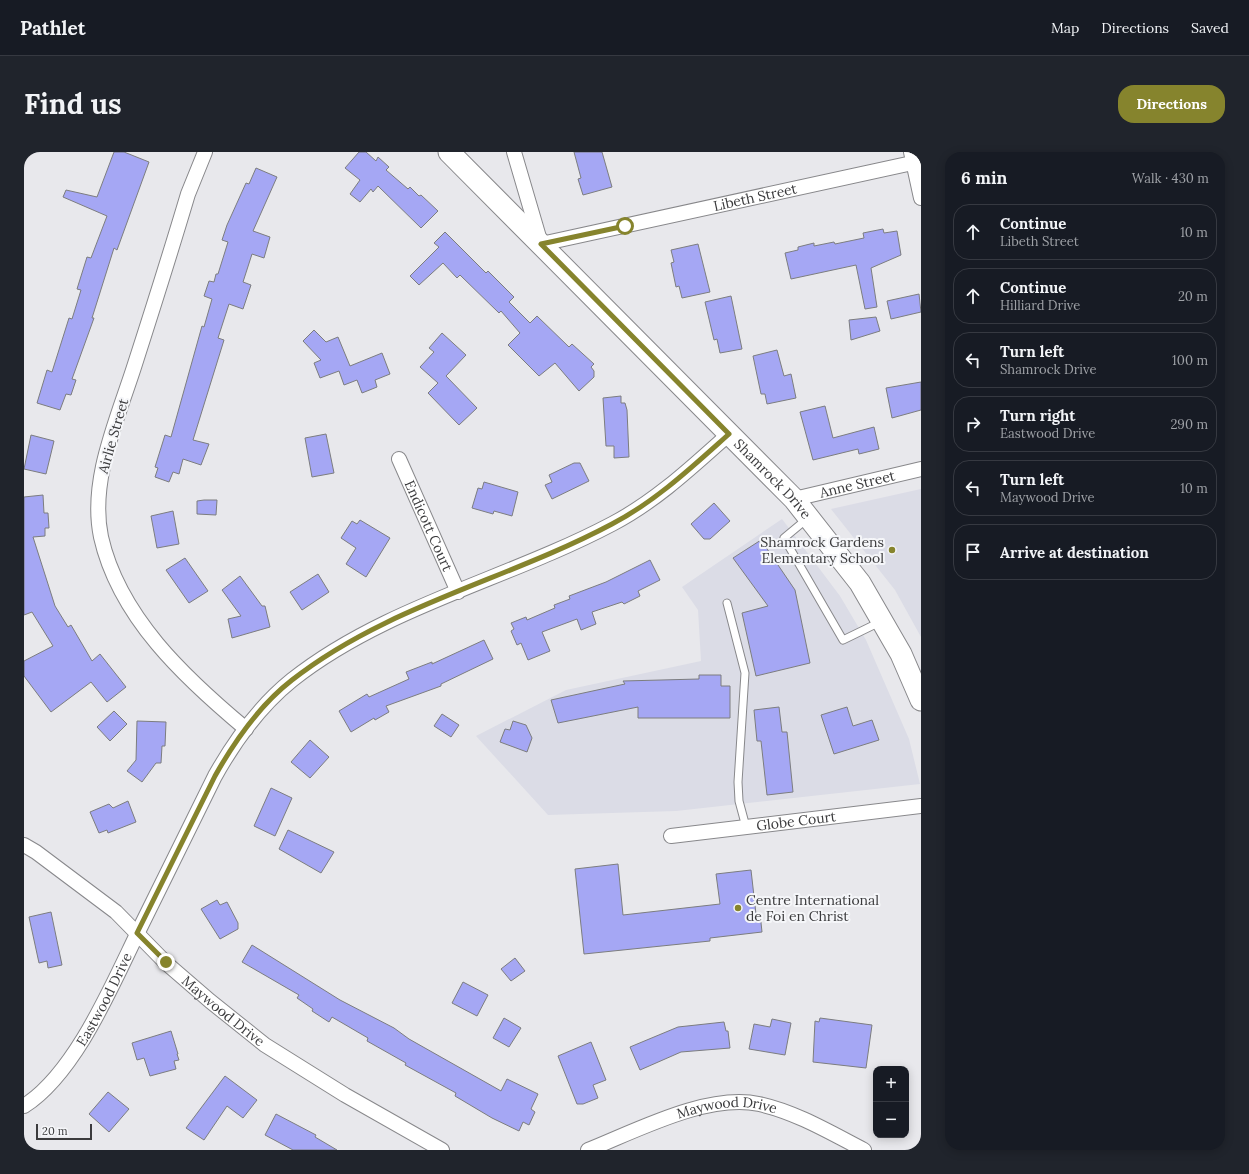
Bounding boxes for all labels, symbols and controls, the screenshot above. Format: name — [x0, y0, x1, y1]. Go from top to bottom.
text: Pathlet — [20, 16, 85, 40]
text: Map — [1051, 19, 1079, 37]
text: Directions — [1101, 19, 1169, 37]
text: Saved — [1191, 19, 1229, 37]
button: Directions — [1118, 85, 1225, 123]
text: Find us — [24, 86, 122, 122]
text: 6 min — [961, 167, 1007, 189]
text: Walk · 430 m — [1132, 170, 1209, 187]
street label: Libeth Street — [712, 179, 799, 215]
text: Continue — [1000, 214, 1066, 233]
route start — [616, 217, 634, 235]
icon: ahead — [962, 221, 984, 243]
text: 10 m — [1180, 224, 1208, 241]
text: Libeth Street — [1000, 233, 1079, 250]
text: Continue — [1000, 278, 1066, 297]
icon: ahead — [962, 285, 984, 307]
text: 20 m — [1178, 288, 1208, 305]
text: Hilliard Drive — [1000, 297, 1080, 314]
text: Turn left — [1000, 342, 1064, 361]
icon: left — [962, 349, 984, 371]
text: 100 m — [1172, 352, 1208, 369]
text: Shamrock Drive — [1000, 361, 1096, 378]
street label: Airlie Street — [93, 396, 132, 477]
text: Turn right — [1000, 406, 1076, 425]
icon: right — [962, 413, 984, 435]
text: 290 m — [1170, 416, 1208, 433]
text: Eastwood Drive — [1000, 425, 1095, 442]
street label: Shamrock Drive — [730, 435, 815, 523]
street label: Anne Street — [817, 466, 897, 502]
text: Turn left — [1000, 470, 1064, 489]
street label: Endicott Court — [401, 477, 457, 575]
icon: left — [962, 477, 984, 499]
text: 10 m — [1180, 480, 1208, 497]
text: Maywood Drive — [1000, 489, 1095, 506]
place label: Shamrock Gardens Elementary School — [760, 533, 884, 567]
icon: arrive — [962, 541, 984, 563]
text: Arrive at destination — [1000, 543, 1149, 562]
marker: Shamrock Gardens Elementary School — [887, 545, 897, 555]
street label: Globe Court — [755, 807, 837, 835]
place label: Centre International de Foi en Christ — [746, 891, 879, 925]
marker: Centre International de Foi en Christ — [733, 903, 743, 913]
street label: Eastwood Drive — [72, 949, 136, 1049]
route end — [157, 953, 175, 971]
street label: Maywood Drive — [178, 972, 269, 1050]
map controls — [873, 1066, 909, 1138]
button: + — [873, 1066, 909, 1102]
street label: Maywood Drive — [674, 1093, 780, 1123]
button: − — [873, 1102, 909, 1138]
scale bar — [36, 1122, 92, 1141]
text: 20 m — [42, 1124, 67, 1138]

